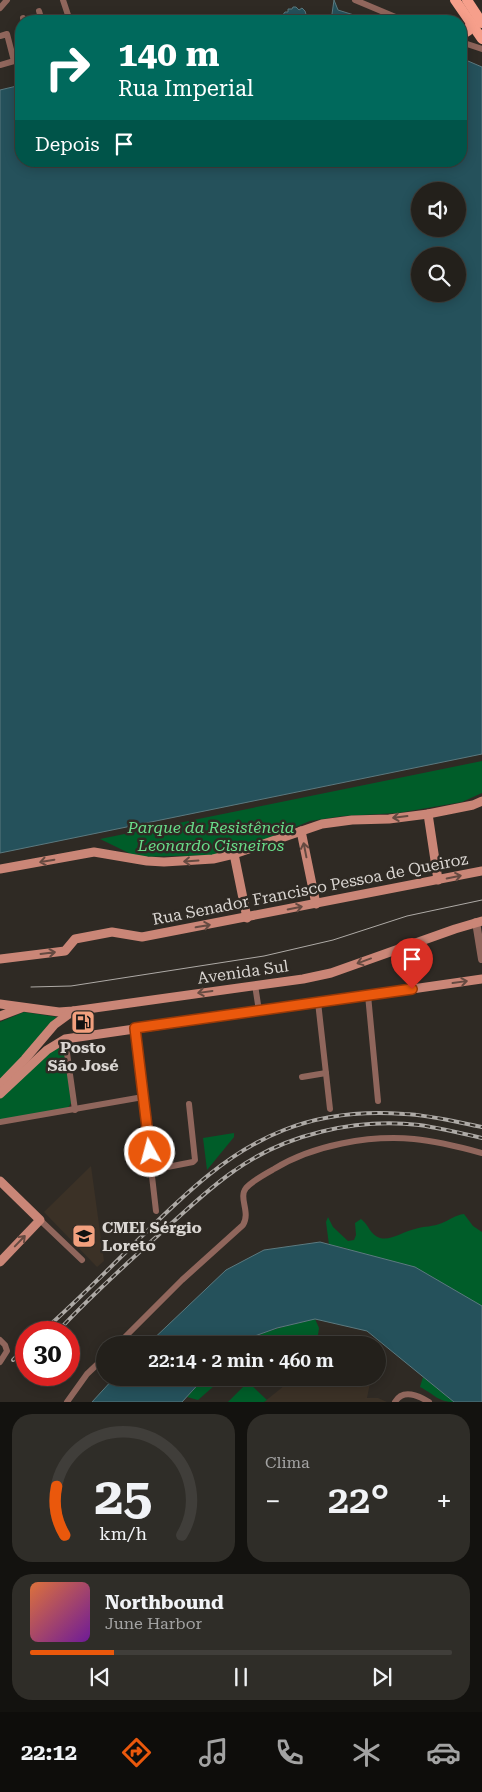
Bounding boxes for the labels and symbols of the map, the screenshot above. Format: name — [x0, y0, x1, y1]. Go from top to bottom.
one-way arrow — [393, 812, 409, 822]
park label: Parque da Resistência Leonardo Cisneiros — [127, 818, 295, 855]
one-way arrow — [300, 843, 310, 859]
street label: Rua Senador Francisco Pessoa de Queiroz — [151, 849, 470, 929]
one-way arrow — [39, 856, 55, 866]
one-way arrow — [184, 857, 200, 866]
one-way arrow — [446, 871, 462, 881]
one-way arrow — [286, 903, 302, 912]
one-way arrow — [195, 920, 211, 930]
pin — [391, 938, 433, 989]
one-way arrow — [40, 948, 56, 958]
street label: Avenida Sul — [196, 956, 290, 988]
one-way arrow — [357, 957, 373, 966]
one-way arrow — [451, 977, 467, 987]
one-way arrow — [198, 988, 214, 998]
fuel station icon: Posto São José — [70, 1009, 96, 1035]
place label: Posto São José — [47, 1038, 119, 1075]
position arrow — [123, 1125, 175, 1177]
place label: CMEI Sérgio Loreto — [102, 1218, 202, 1255]
school or university icon: CMEI Sérgio Loreto — [71, 1223, 97, 1249]
one-way arrow — [14, 1235, 26, 1247]
speed limit sign: 30 — [15, 1321, 80, 1386]

